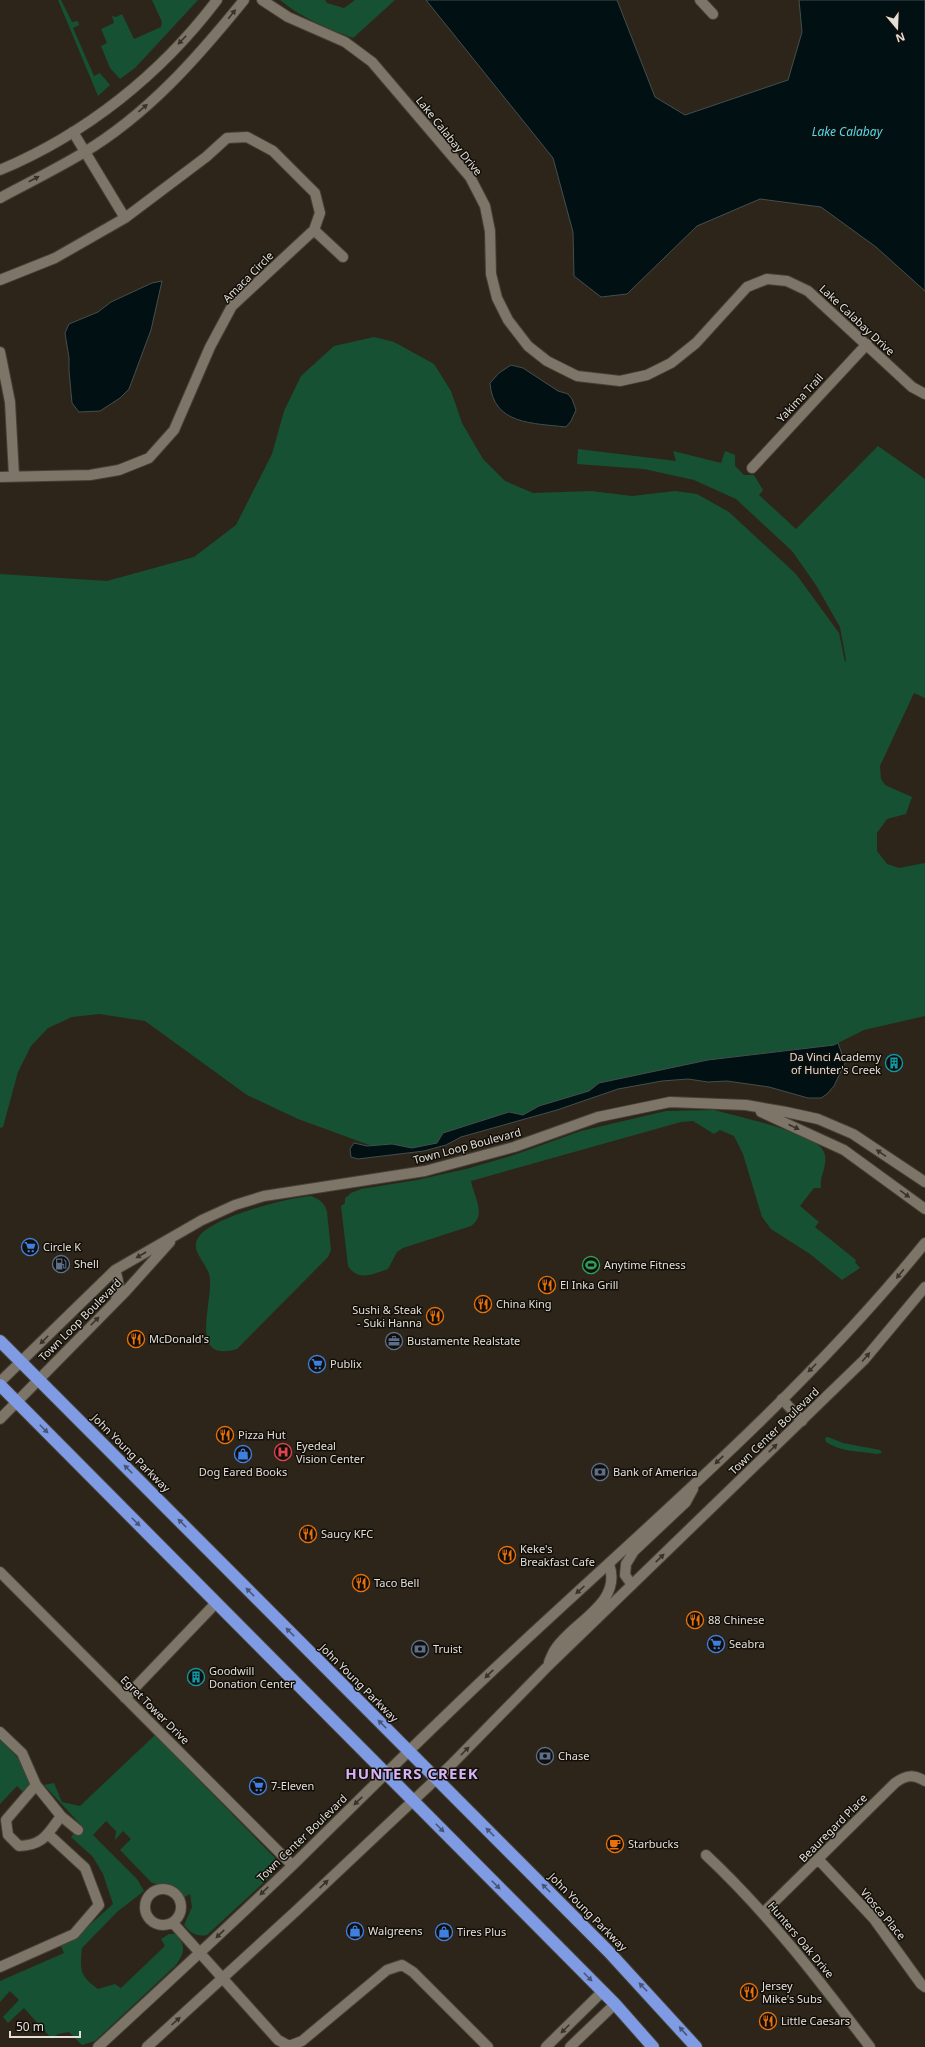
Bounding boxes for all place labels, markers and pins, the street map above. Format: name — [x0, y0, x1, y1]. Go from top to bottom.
place label: Da Vinci Academy of Hunter's Creek — [789, 1049, 881, 1077]
building icon: Da Vinci Academy of Hunter's Creek — [884, 1053, 904, 1073]
supermarket icon: Circle K — [20, 1237, 40, 1257]
place label: Circle K — [43, 1239, 81, 1254]
fuel station icon: Shell — [51, 1254, 71, 1274]
sports icon: Anytime Fitness — [581, 1255, 601, 1275]
place label: Shell — [74, 1256, 99, 1271]
place label: Anytime Fitness — [604, 1257, 686, 1272]
restaurant icon: El Inka Grill — [537, 1275, 557, 1295]
place label: El Inka Grill — [560, 1277, 618, 1292]
restaurant icon: China King — [473, 1294, 493, 1314]
place label: China King — [496, 1296, 552, 1311]
place label: Sushi & Steak - Suki Hanna — [352, 1302, 422, 1330]
restaurant icon: Sushi & Steak - Suki Hanna — [425, 1306, 445, 1326]
restaurant icon: McDonald's — [126, 1329, 146, 1349]
place label: McDonald's — [149, 1331, 209, 1346]
office icon: Bustamente Realstate — [384, 1331, 404, 1351]
place label: Bustamente Realstate — [407, 1333, 520, 1348]
supermarket icon: Publix — [307, 1354, 327, 1374]
place label: Publix — [330, 1356, 362, 1371]
restaurant icon: Pizza Hut — [215, 1425, 235, 1445]
place label: Pizza Hut — [238, 1427, 286, 1442]
place label: Eyedeal Vision Center — [296, 1438, 365, 1466]
hospital icon: Eyedeal Vision Center — [273, 1442, 293, 1462]
shop icon: Dog Eared Books — [233, 1444, 253, 1464]
bank icon: Bank of America — [590, 1462, 610, 1482]
place label: Dog Eared Books — [199, 1464, 287, 1479]
place label: Bank of America — [613, 1464, 698, 1479]
restaurant icon: Saucy KFC — [298, 1524, 318, 1544]
place label: Saucy KFC — [321, 1526, 373, 1541]
place label: Keke's Breakfast Cafe — [520, 1541, 595, 1569]
restaurant icon: Keke's Breakfast Cafe — [497, 1545, 517, 1565]
restaurant icon: Taco Bell — [351, 1573, 371, 1593]
place label: Taco Bell — [374, 1575, 419, 1590]
restaurant icon: 88 Chinese — [685, 1610, 705, 1630]
place label: 88 Chinese — [708, 1612, 765, 1627]
supermarket icon: Seabra — [706, 1634, 726, 1654]
place label: Seabra — [729, 1636, 765, 1651]
bank icon: Truist — [410, 1639, 430, 1659]
place label: Truist — [433, 1641, 462, 1656]
place label: Goodwill Donation Center — [209, 1663, 295, 1691]
building icon: Goodwill Donation Center — [186, 1667, 206, 1687]
bank icon: Chase — [535, 1746, 555, 1766]
place label: Chase — [558, 1748, 589, 1763]
supermarket icon: 7-Eleven — [248, 1776, 268, 1796]
place label: 7-Eleven — [271, 1778, 314, 1793]
cafe icon: Starbucks — [605, 1834, 625, 1854]
place label: Starbucks — [628, 1836, 679, 1851]
shop icon: Walgreens — [345, 1921, 365, 1941]
shop icon: Tires Plus — [434, 1922, 454, 1942]
place label: Walgreens — [368, 1923, 423, 1938]
place label: Tires Plus — [457, 1924, 506, 1939]
place label: Jersey Mike's Subs — [761, 1978, 822, 2006]
restaurant icon: Jersey Mike's Subs — [739, 1982, 759, 2002]
restaurant icon: Little Caesars — [758, 2011, 778, 2031]
place label: Little Caesars — [781, 2013, 850, 2028]

